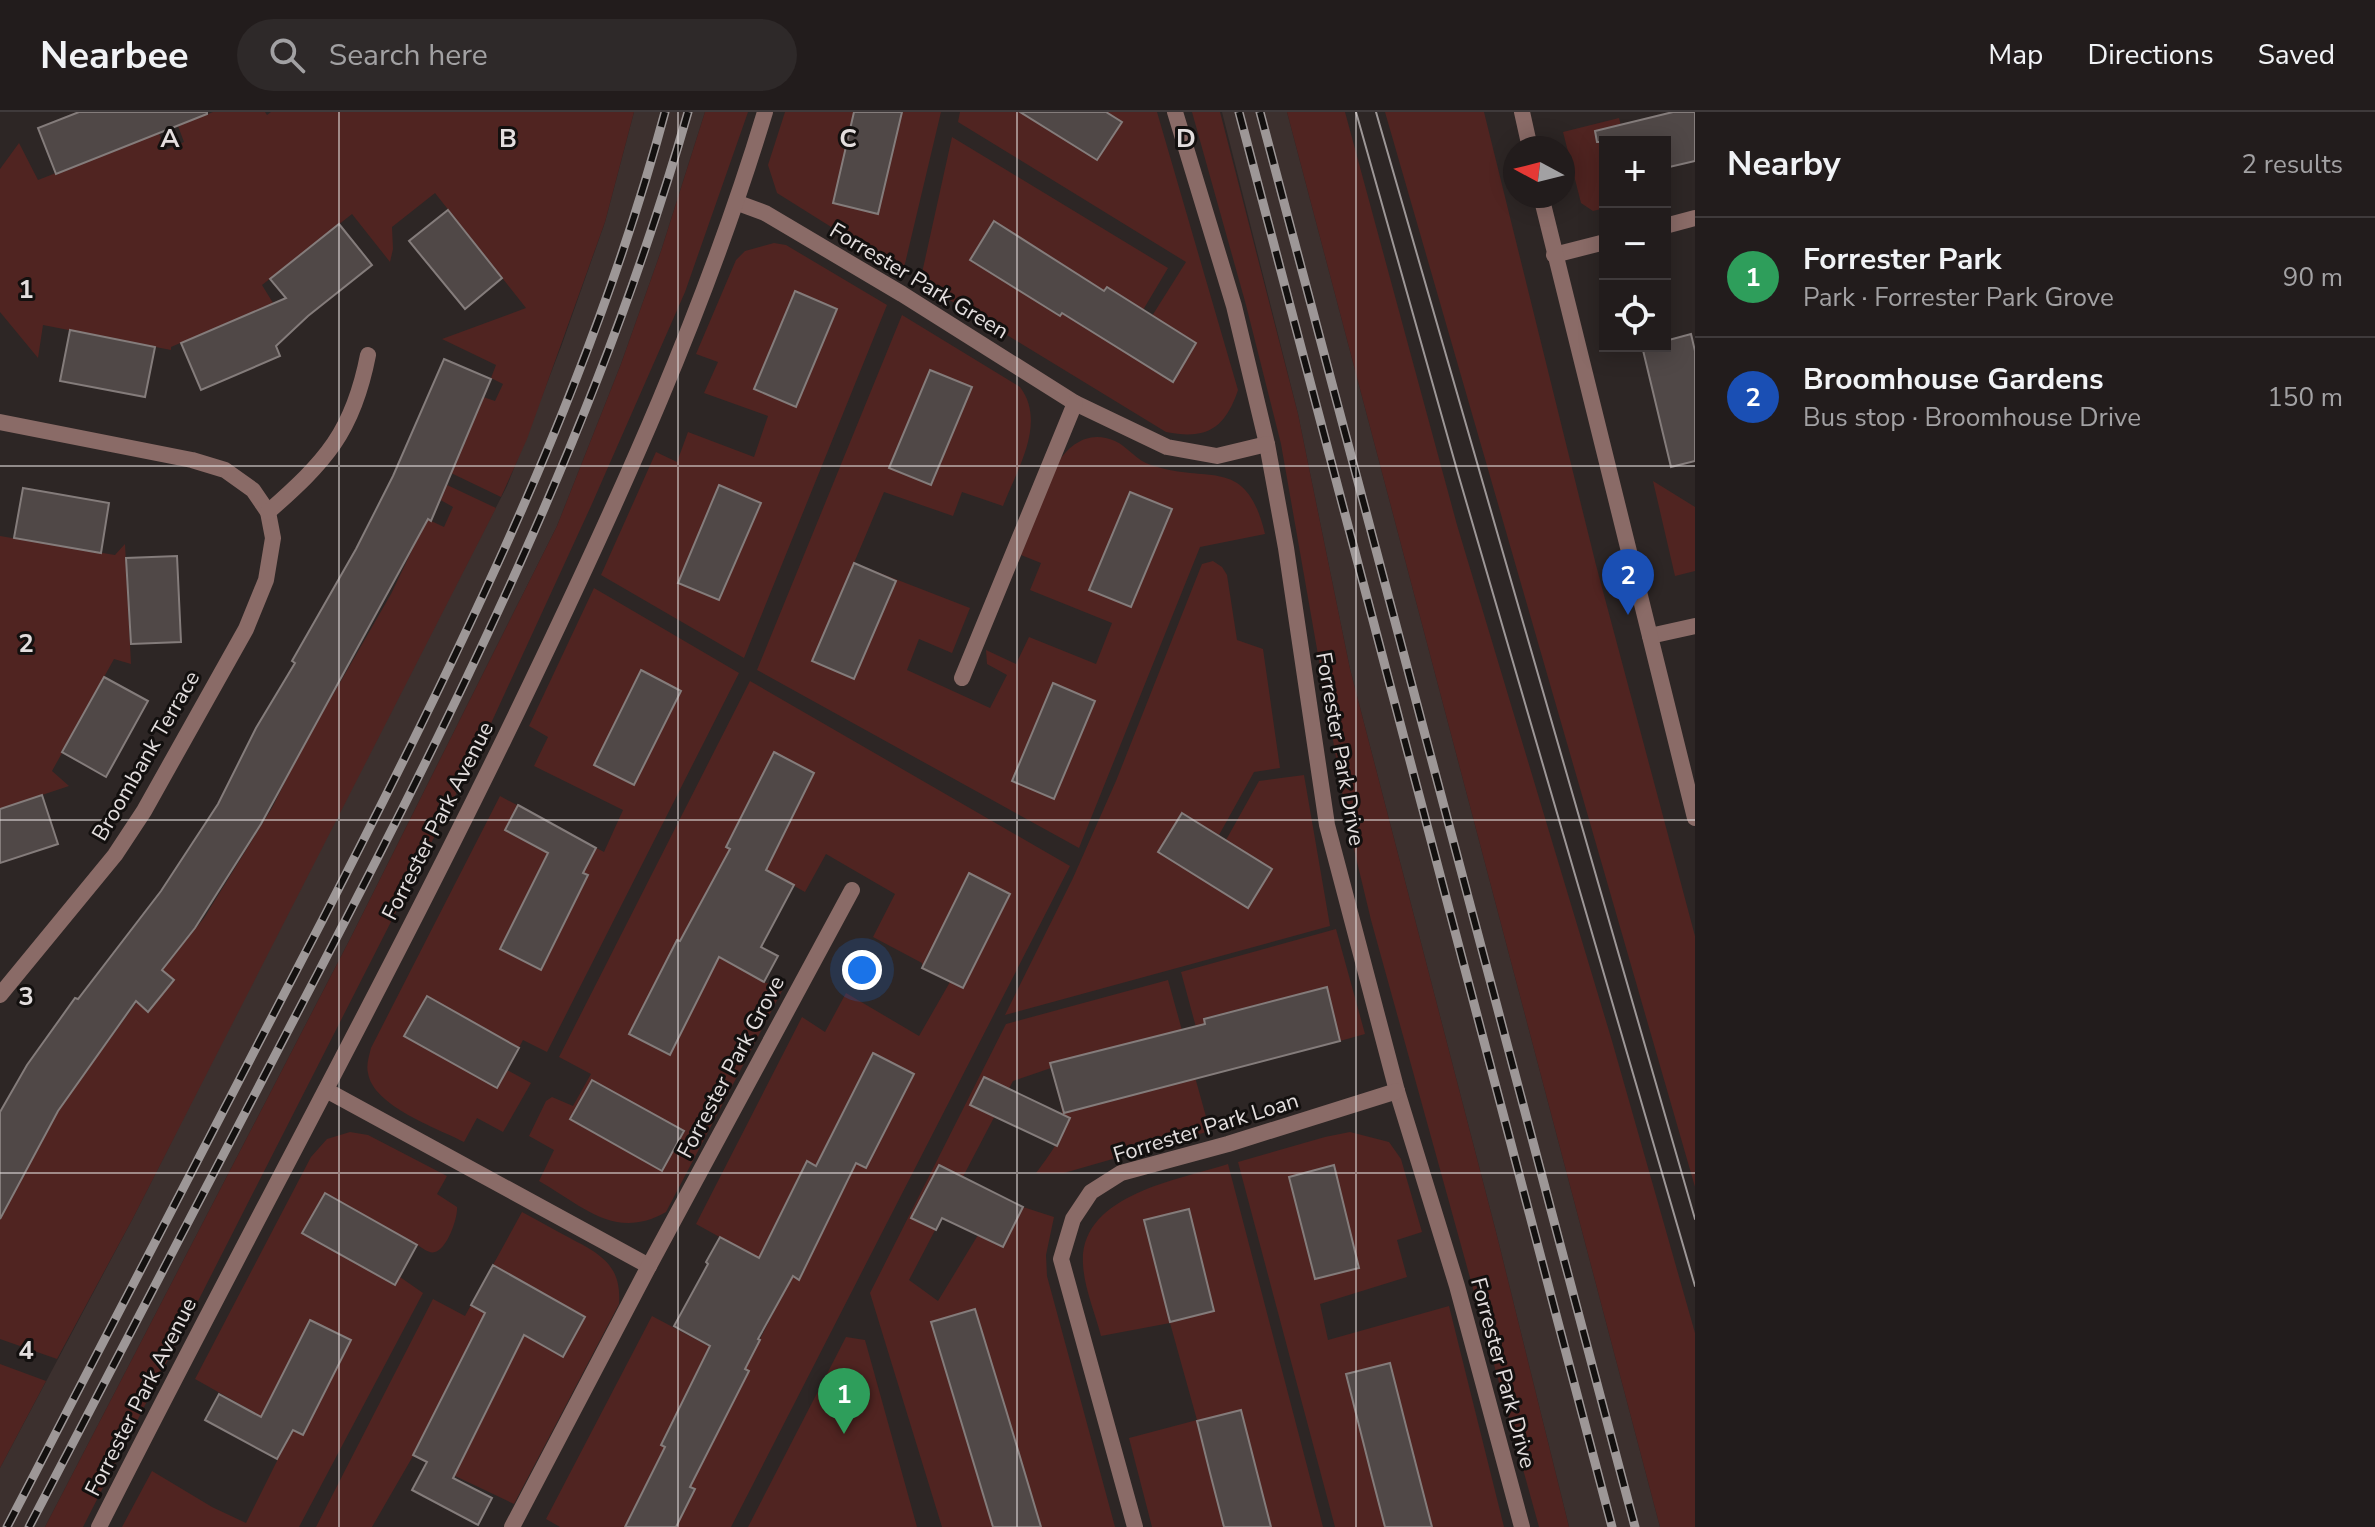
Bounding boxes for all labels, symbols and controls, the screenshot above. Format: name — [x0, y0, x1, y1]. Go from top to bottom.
search box — [237, 19, 797, 91]
text: Nearbee — [40, 30, 189, 81]
icon: search — [265, 33, 309, 77]
text: Search here — [329, 35, 488, 76]
text: Map — [1988, 36, 2043, 74]
text: Directions — [2087, 36, 2214, 74]
text: Saved — [2258, 36, 2335, 74]
text: A — [160, 121, 180, 156]
text: B — [499, 121, 517, 156]
text: C — [839, 121, 857, 156]
text: D — [1176, 121, 1196, 156]
north arrow — [1503, 136, 1575, 208]
map controls — [1599, 136, 1671, 352]
button: + — [1599, 136, 1671, 208]
text: Nearby — [1727, 141, 1841, 187]
text: 2 results — [2242, 147, 2343, 182]
button: − — [1599, 208, 1671, 280]
street label: Forrester Park Green — [824, 216, 1014, 346]
text: Forrester Park — [1803, 239, 2001, 280]
text: 1 — [1745, 260, 1761, 295]
text: 90 m — [2283, 260, 2343, 295]
text: 1 — [18, 272, 34, 307]
button: locate — [1599, 280, 1671, 352]
text: Park · Forrester Park Grove — [1803, 280, 2114, 315]
text: Broomhouse Gardens — [1803, 359, 2104, 400]
text: 2 — [1745, 380, 1761, 415]
text: 150 m — [2267, 380, 2343, 415]
text: Bus stop · Broomhouse Drive — [1803, 400, 2141, 435]
pin: 2 — [1602, 549, 1654, 615]
text: 2 — [18, 626, 34, 661]
street label: Forrester Park Drive — [1308, 650, 1372, 848]
street label: Broombank Terrace — [85, 665, 207, 847]
street label: Forrester Park Avenue — [375, 717, 501, 925]
your location — [842, 950, 882, 990]
street label: Forrester Park Grove — [670, 970, 792, 1164]
text: 3 — [18, 979, 34, 1014]
street label: Forrester Park Loan — [1110, 1086, 1302, 1170]
street label: Forrester Park Drive — [1463, 1274, 1543, 1472]
street label: Forrester Park Avenue — [78, 1293, 204, 1501]
text: 4 — [18, 1333, 34, 1368]
pin: 1 — [818, 1368, 870, 1434]

